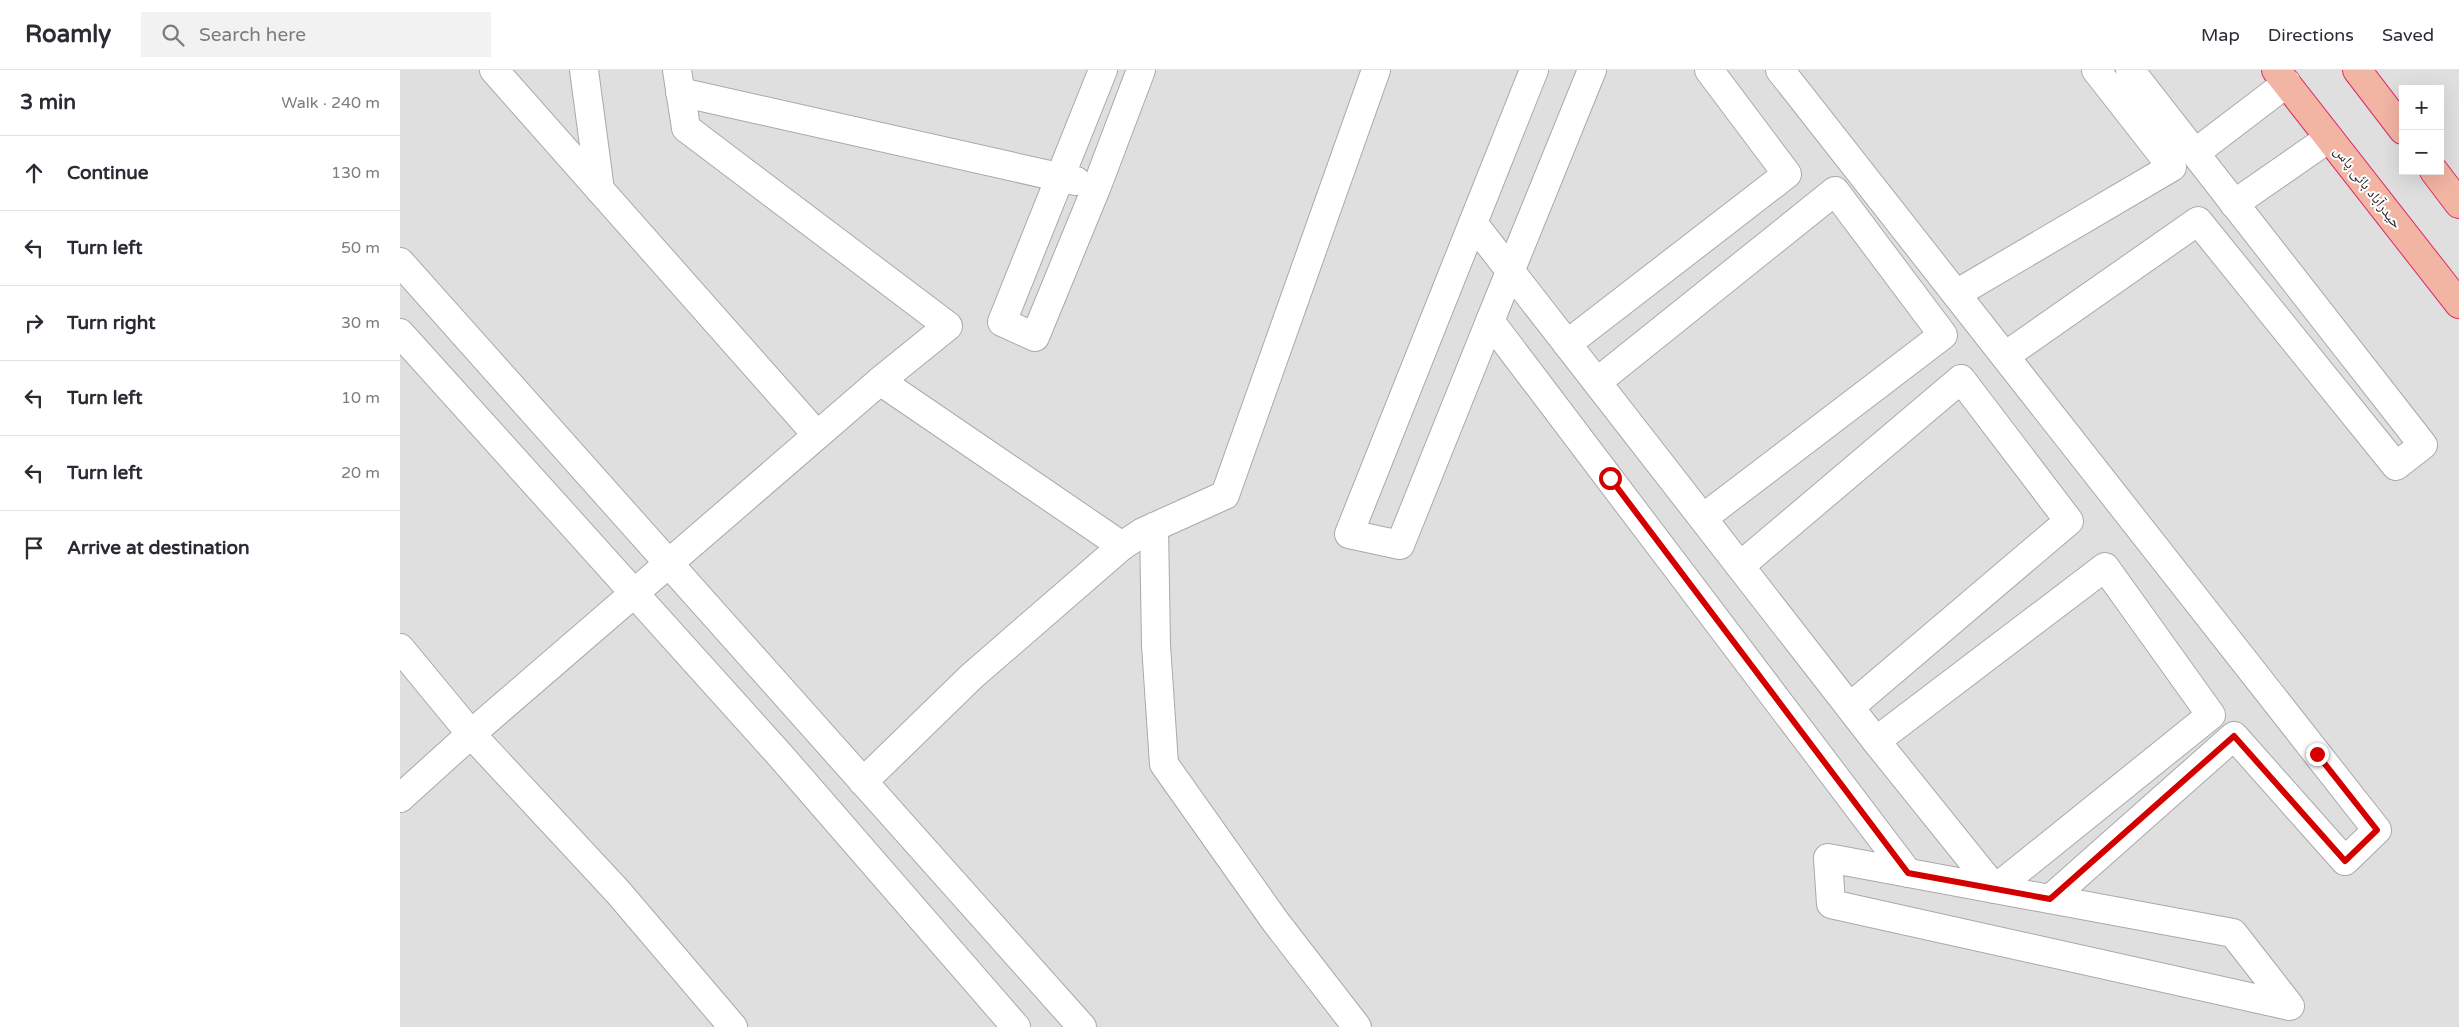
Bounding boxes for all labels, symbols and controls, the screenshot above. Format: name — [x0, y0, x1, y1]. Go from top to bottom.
search box — [141, 12, 491, 57]
text: Roamly — [25, 20, 111, 49]
icon: search — [159, 21, 187, 49]
text: Search here — [199, 24, 306, 46]
text: Map — [2201, 24, 2240, 46]
text: Directions — [2268, 24, 2354, 46]
text: Saved — [2382, 24, 2434, 46]
map controls — [2399, 85, 2444, 175]
button: + — [2399, 85, 2444, 130]
text: 3 min — [20, 90, 76, 115]
text: Walk · 240 m — [281, 93, 380, 113]
button: − — [2399, 130, 2444, 175]
street label: حیدرآباد بائی پاس — [2329, 142, 2406, 233]
icon: ahead — [20, 159, 48, 187]
text: Continue — [67, 162, 149, 184]
text: 130 m — [331, 163, 380, 183]
icon: left — [20, 234, 48, 262]
text: Turn left — [67, 237, 143, 259]
text: 50 m — [341, 238, 380, 258]
icon: right — [20, 309, 48, 337]
text: Turn right — [67, 312, 155, 334]
text: 30 m — [341, 313, 380, 333]
icon: left — [20, 384, 48, 412]
text: Turn left — [67, 387, 143, 409]
text: 10 m — [341, 388, 380, 408]
icon: left — [20, 459, 48, 487]
text: Turn left — [67, 462, 143, 484]
text: 20 m — [341, 463, 380, 483]
route start — [1599, 467, 1622, 490]
icon: arrive — [20, 534, 48, 562]
text: Arrive at destination — [67, 537, 250, 559]
route end — [2306, 743, 2329, 766]

